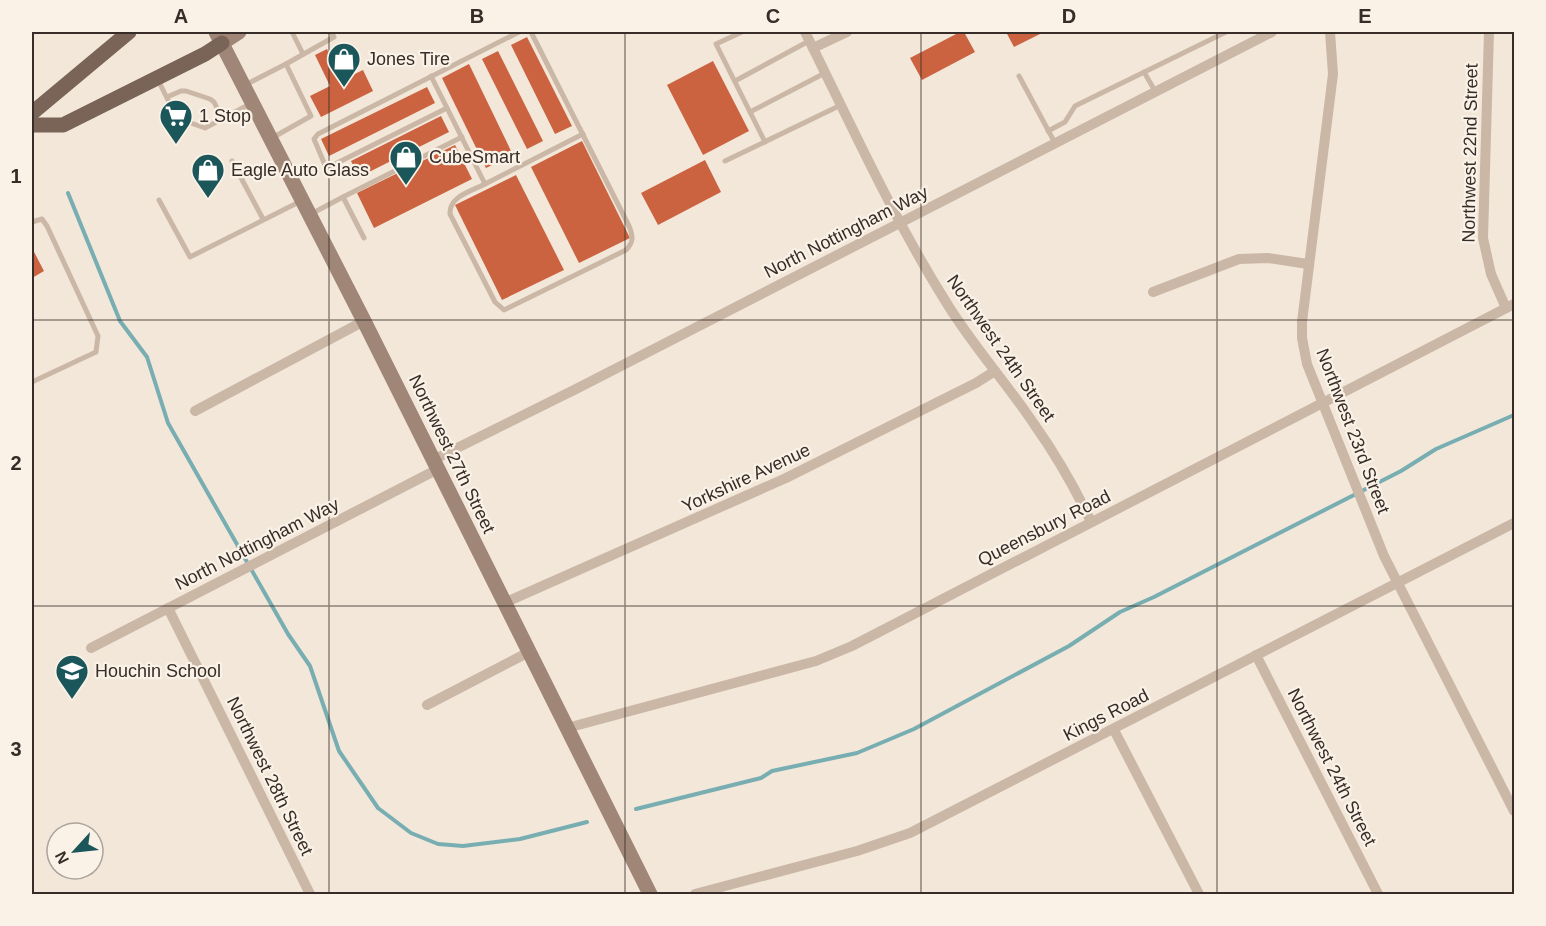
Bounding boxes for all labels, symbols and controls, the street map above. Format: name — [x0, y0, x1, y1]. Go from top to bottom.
text: A — [174, 5, 188, 27]
text: B — [470, 5, 484, 27]
text: C — [766, 5, 780, 27]
text: D — [1062, 5, 1076, 27]
text: E — [1358, 5, 1372, 27]
shop icon: Jones Tire — [326, 41, 362, 88]
place label: Jones Tire — [367, 49, 450, 69]
street label: Northwest 22nd Street — [1458, 63, 1482, 243]
supermarket icon: 1 Stop — [158, 98, 194, 145]
place label: 1 Stop — [199, 106, 251, 126]
shop icon: CubeSmart — [388, 139, 424, 186]
place label: CubeSmart — [429, 147, 520, 167]
shop icon: Eagle Auto Glass — [190, 152, 226, 199]
place label: Eagle Auto Glass — [231, 160, 369, 180]
text: 1 — [10, 165, 22, 187]
street label: North Nottingham Way — [761, 182, 931, 282]
street label: Northwest 24th Street — [943, 271, 1059, 425]
street label: Northwest 23rd Street — [1312, 346, 1394, 516]
street label: Northwest 27th Street — [405, 371, 499, 537]
street label: Yorkshire Avenue — [679, 440, 813, 516]
text: 2 — [10, 452, 22, 474]
street label: Queensbury Road — [974, 486, 1114, 570]
street label: North Nottingham Way — [172, 494, 342, 594]
school or university icon: Houchin School — [54, 653, 90, 700]
place label: Houchin School — [95, 661, 221, 681]
street label: Kings Road — [1060, 685, 1152, 745]
street label: Northwest 24th Street — [1284, 685, 1380, 849]
street label: Northwest 28th Street — [223, 693, 317, 859]
text: 3 — [10, 738, 22, 760]
north arrow — [45, 821, 105, 881]
text: N — [52, 849, 72, 867]

